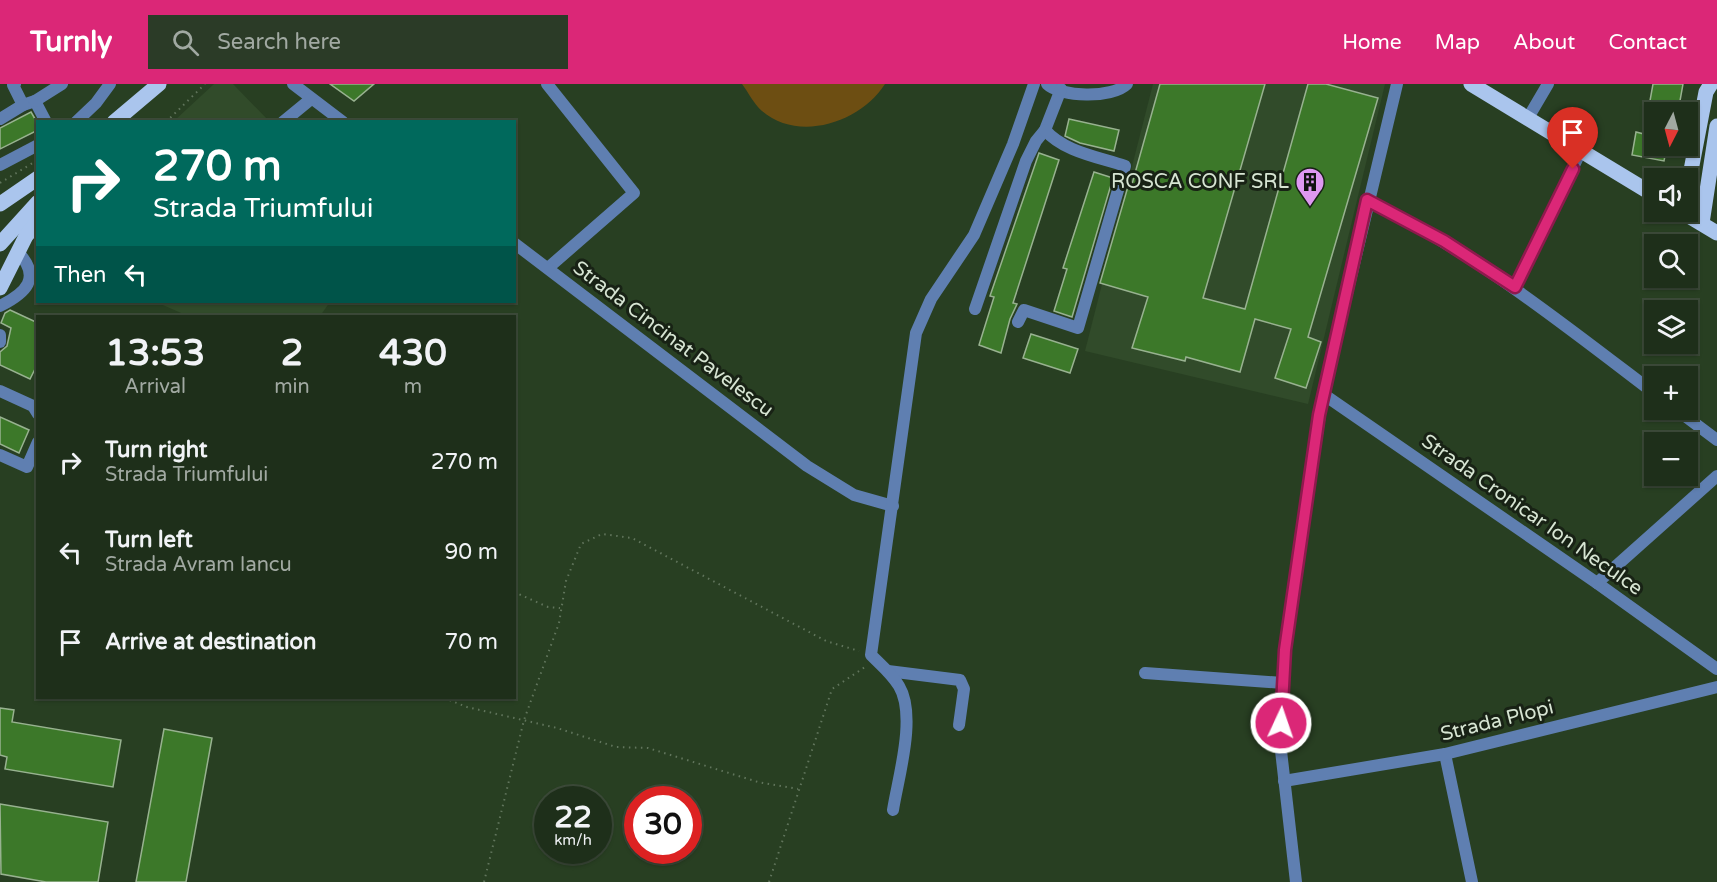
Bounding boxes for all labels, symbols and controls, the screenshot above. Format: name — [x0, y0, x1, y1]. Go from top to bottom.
search box — [148, 15, 568, 69]
text: Turnly — [30, 25, 112, 59]
icon: search — [169, 26, 202, 59]
text: Search here — [217, 29, 341, 55]
text: Home — [1342, 30, 1402, 55]
text: Map — [1435, 30, 1480, 55]
text: About — [1513, 30, 1575, 55]
text: Contact — [1608, 30, 1687, 55]
north arrow — [1644, 102, 1698, 156]
map controls — [1644, 102, 1698, 486]
pin — [1547, 107, 1598, 169]
icon: arrive — [1556, 116, 1589, 149]
text: 270 m — [153, 141, 282, 192]
icon: right — [54, 144, 132, 222]
building icon: ROSCA CONF SRL — [1294, 166, 1326, 208]
button: sound — [1644, 168, 1698, 222]
place label: ROSCA CONF SRL — [1111, 170, 1289, 194]
text: Strada Triumfului — [153, 192, 374, 225]
button: search — [1644, 234, 1698, 288]
street label: Strada Cincinat Pavelescu — [568, 256, 778, 422]
icon: left — [119, 258, 152, 291]
text: Then — [54, 262, 107, 288]
button: layers — [1644, 300, 1698, 354]
text: 13:53 — [105, 332, 205, 375]
text: 2 — [281, 332, 303, 375]
text: 430 — [379, 332, 447, 375]
button: + — [1644, 366, 1698, 420]
text: Arrival — [124, 375, 186, 399]
text: min — [274, 375, 310, 399]
text: m — [404, 375, 422, 399]
street label: Strada Cronicar Ion Neculce — [1417, 429, 1647, 601]
button: − — [1644, 432, 1698, 486]
text: Turn right — [105, 437, 207, 463]
icon: right — [54, 446, 87, 479]
text: 270 m — [431, 449, 498, 475]
text: Strada Triumfului — [105, 463, 268, 487]
text: Turn left — [105, 527, 193, 553]
icon: left — [54, 536, 87, 569]
text: 90 m — [444, 539, 498, 565]
text: Strada Avram Iancu — [105, 553, 292, 577]
icon: arrive — [54, 626, 87, 659]
text: Arrive at destination — [105, 629, 316, 655]
text: 70 m — [444, 629, 498, 655]
position arrow — [1249, 691, 1313, 755]
street label: Strada Plopi — [1438, 695, 1556, 747]
speed limit sign: 30 — [624, 786, 702, 864]
text: 22 — [554, 799, 592, 836]
text: km/h — [554, 831, 592, 849]

